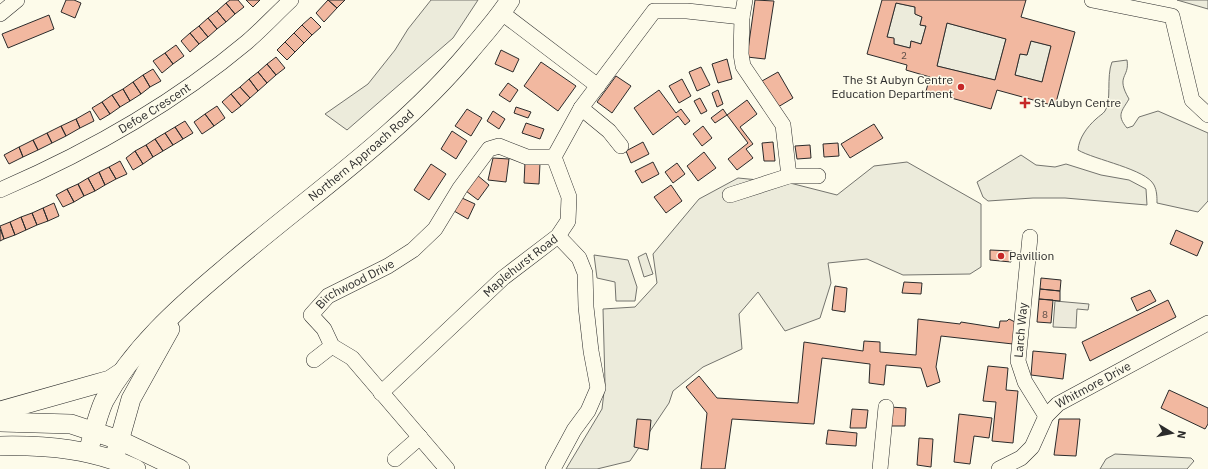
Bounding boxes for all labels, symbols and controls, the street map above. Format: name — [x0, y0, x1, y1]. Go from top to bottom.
house number: 2 — [901, 49, 907, 62]
place label: The St Aubyn Centre Education Department — [832, 72, 953, 101]
street label: Defoe Crescent — [116, 80, 193, 136]
marker: The St Aubyn Centre Education Department — [956, 82, 966, 92]
place label: St Aubyn Centre — [1034, 95, 1121, 110]
marker: St Aubyn Centre — [1019, 97, 1031, 109]
street label: Northern Approach Road — [305, 106, 417, 204]
street label: Maplehurst Road — [480, 231, 561, 300]
place label: Pavillion — [1009, 248, 1054, 263]
marker: Pavillion — [996, 251, 1006, 261]
street label: Birchwood Drive — [312, 256, 397, 312]
street label: Larch Way — [1011, 302, 1030, 358]
house number: 8 — [1042, 308, 1048, 321]
street label: Whitmore Drive — [1052, 358, 1134, 411]
north arrow — [1152, 413, 1192, 453]
text: N — [1174, 430, 1189, 440]

